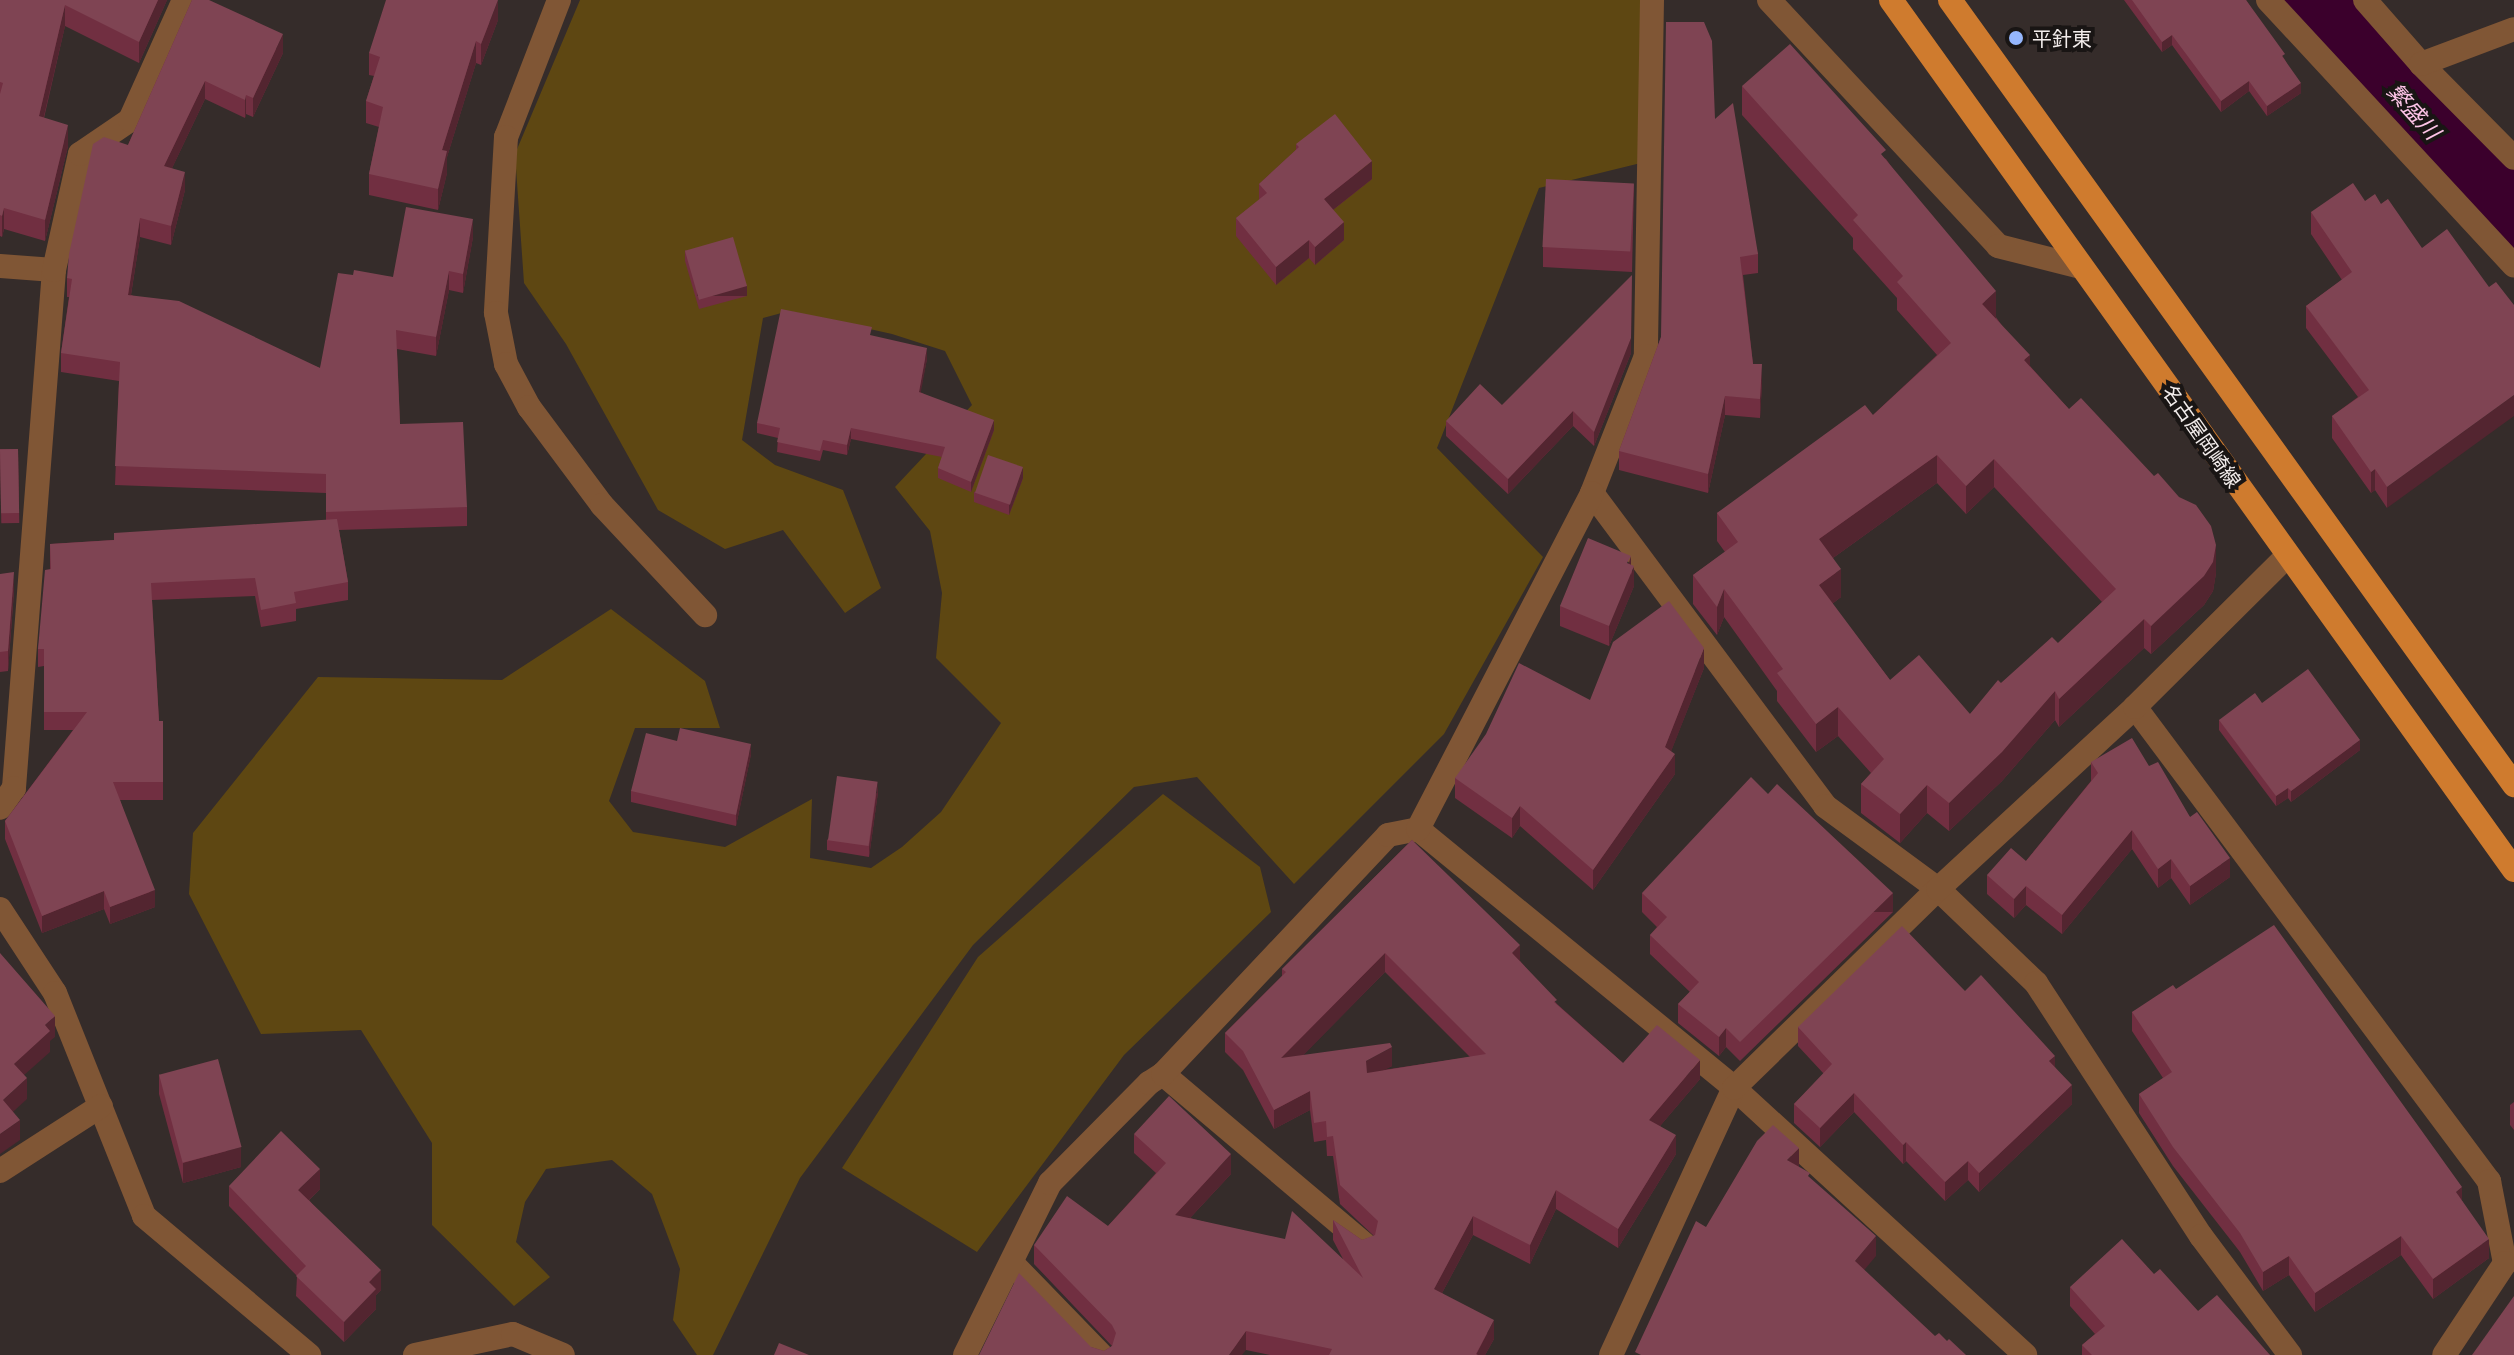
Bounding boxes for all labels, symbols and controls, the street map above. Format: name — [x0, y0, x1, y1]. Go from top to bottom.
place label: 平針東 — [2032, 26, 2092, 50]
marker: 平針東 — [2007, 29, 2025, 47]
water label: 繁盛川 — [2382, 78, 2446, 144]
street label: 名古屋岡崎線 — [2158, 380, 2246, 492]

